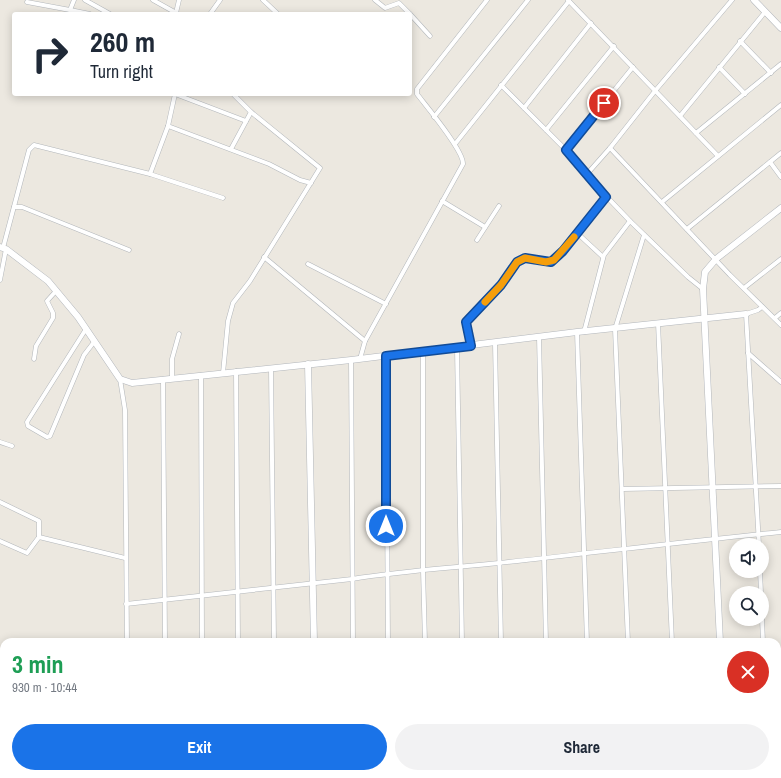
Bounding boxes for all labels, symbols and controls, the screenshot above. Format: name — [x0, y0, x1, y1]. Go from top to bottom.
text: 260 m — [90, 23, 155, 61]
icon: right — [24, 28, 76, 80]
text: Turn right — [90, 59, 153, 84]
pin — [587, 86, 621, 120]
icon: arrive — [593, 92, 615, 114]
position arrow — [365, 505, 407, 547]
map controls — [729, 538, 769, 626]
button: sound — [729, 538, 769, 578]
button: search — [729, 586, 769, 626]
text: 3 min — [12, 648, 63, 680]
button: close — [727, 651, 769, 693]
text: 930 m · 10:44 — [12, 679, 77, 696]
button: Exit — [12, 724, 387, 770]
button: Share — [395, 724, 769, 770]

